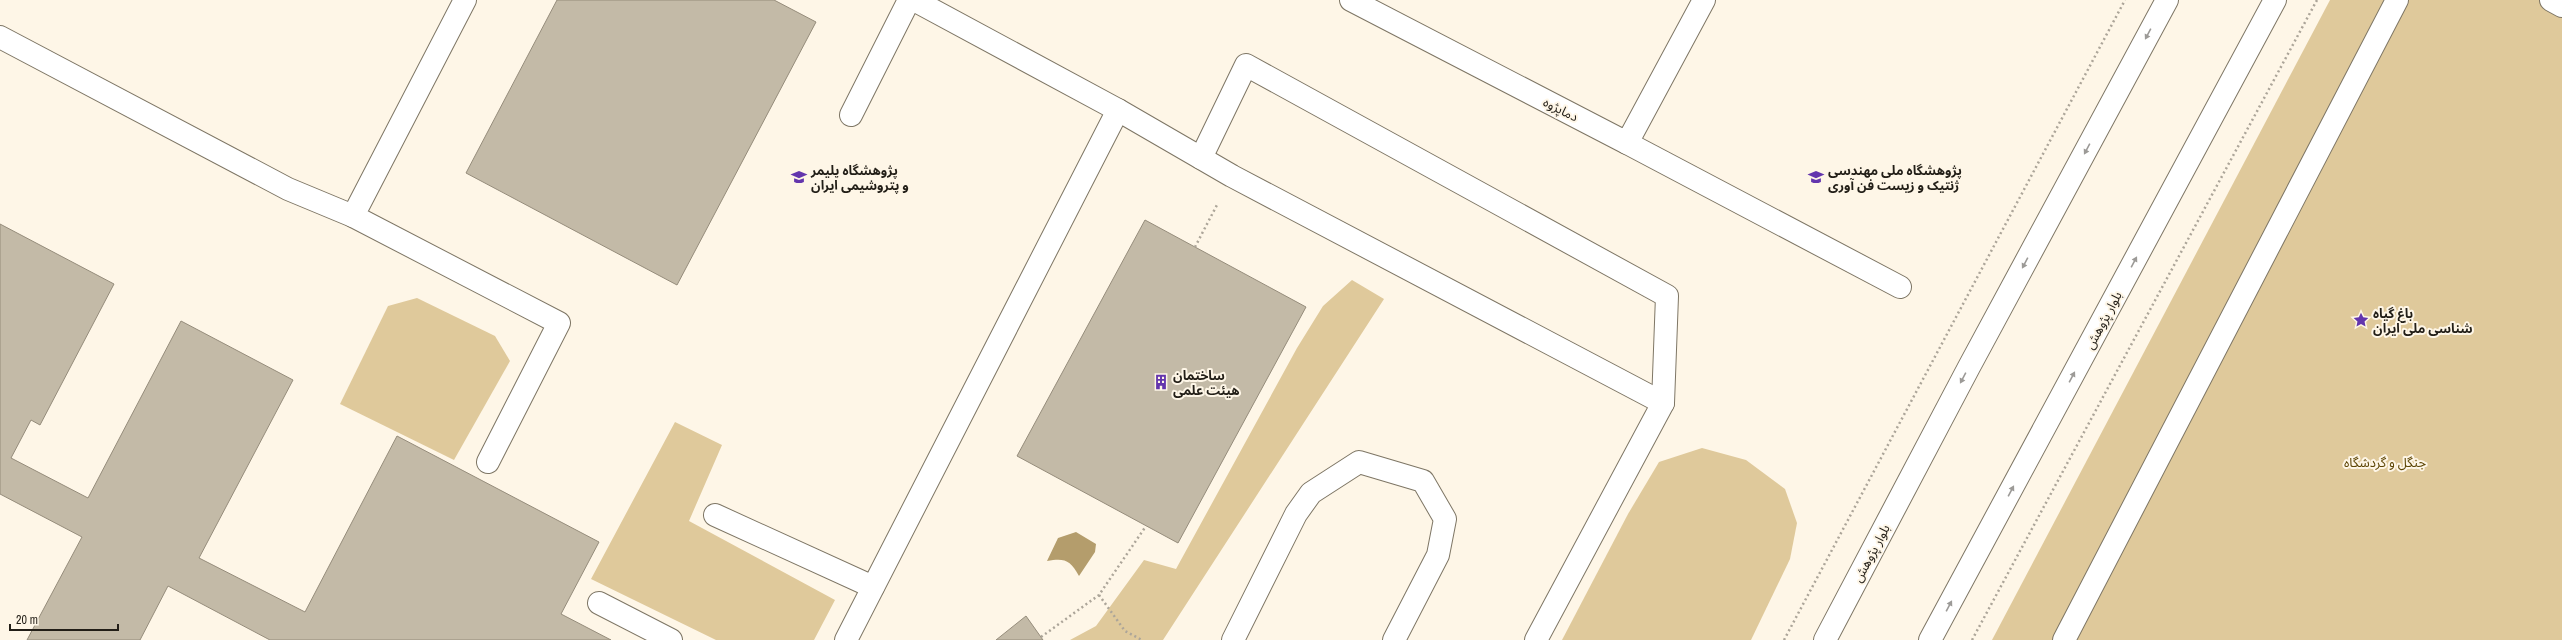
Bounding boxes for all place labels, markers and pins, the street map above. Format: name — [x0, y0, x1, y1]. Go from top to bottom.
place label: پژوهشگاه پلیمر و پتروشیمی ایران — [810, 162, 909, 194]
place label: پژوهشگاه ملی مهندسی ژنتیک و زیست فن آوری — [1828, 162, 1962, 194]
school or university icon: پژوهشگاه پلیمر و پتروشیمی ایران — [790, 168, 808, 186]
school or university icon: پژوهشگاه ملی مهندسی ژنتیک و زیست فن آوری — [1807, 168, 1825, 186]
place label: باغ گیاه‌ شناسی ملی ایران — [2373, 305, 2473, 337]
place icon: باغ گیاه‌ شناسی ملی ایران — [2352, 311, 2370, 329]
place label: ساختمان هیئت علمی — [1173, 367, 1240, 399]
building icon: ساختمان هیئت علمی — [1152, 373, 1170, 391]

